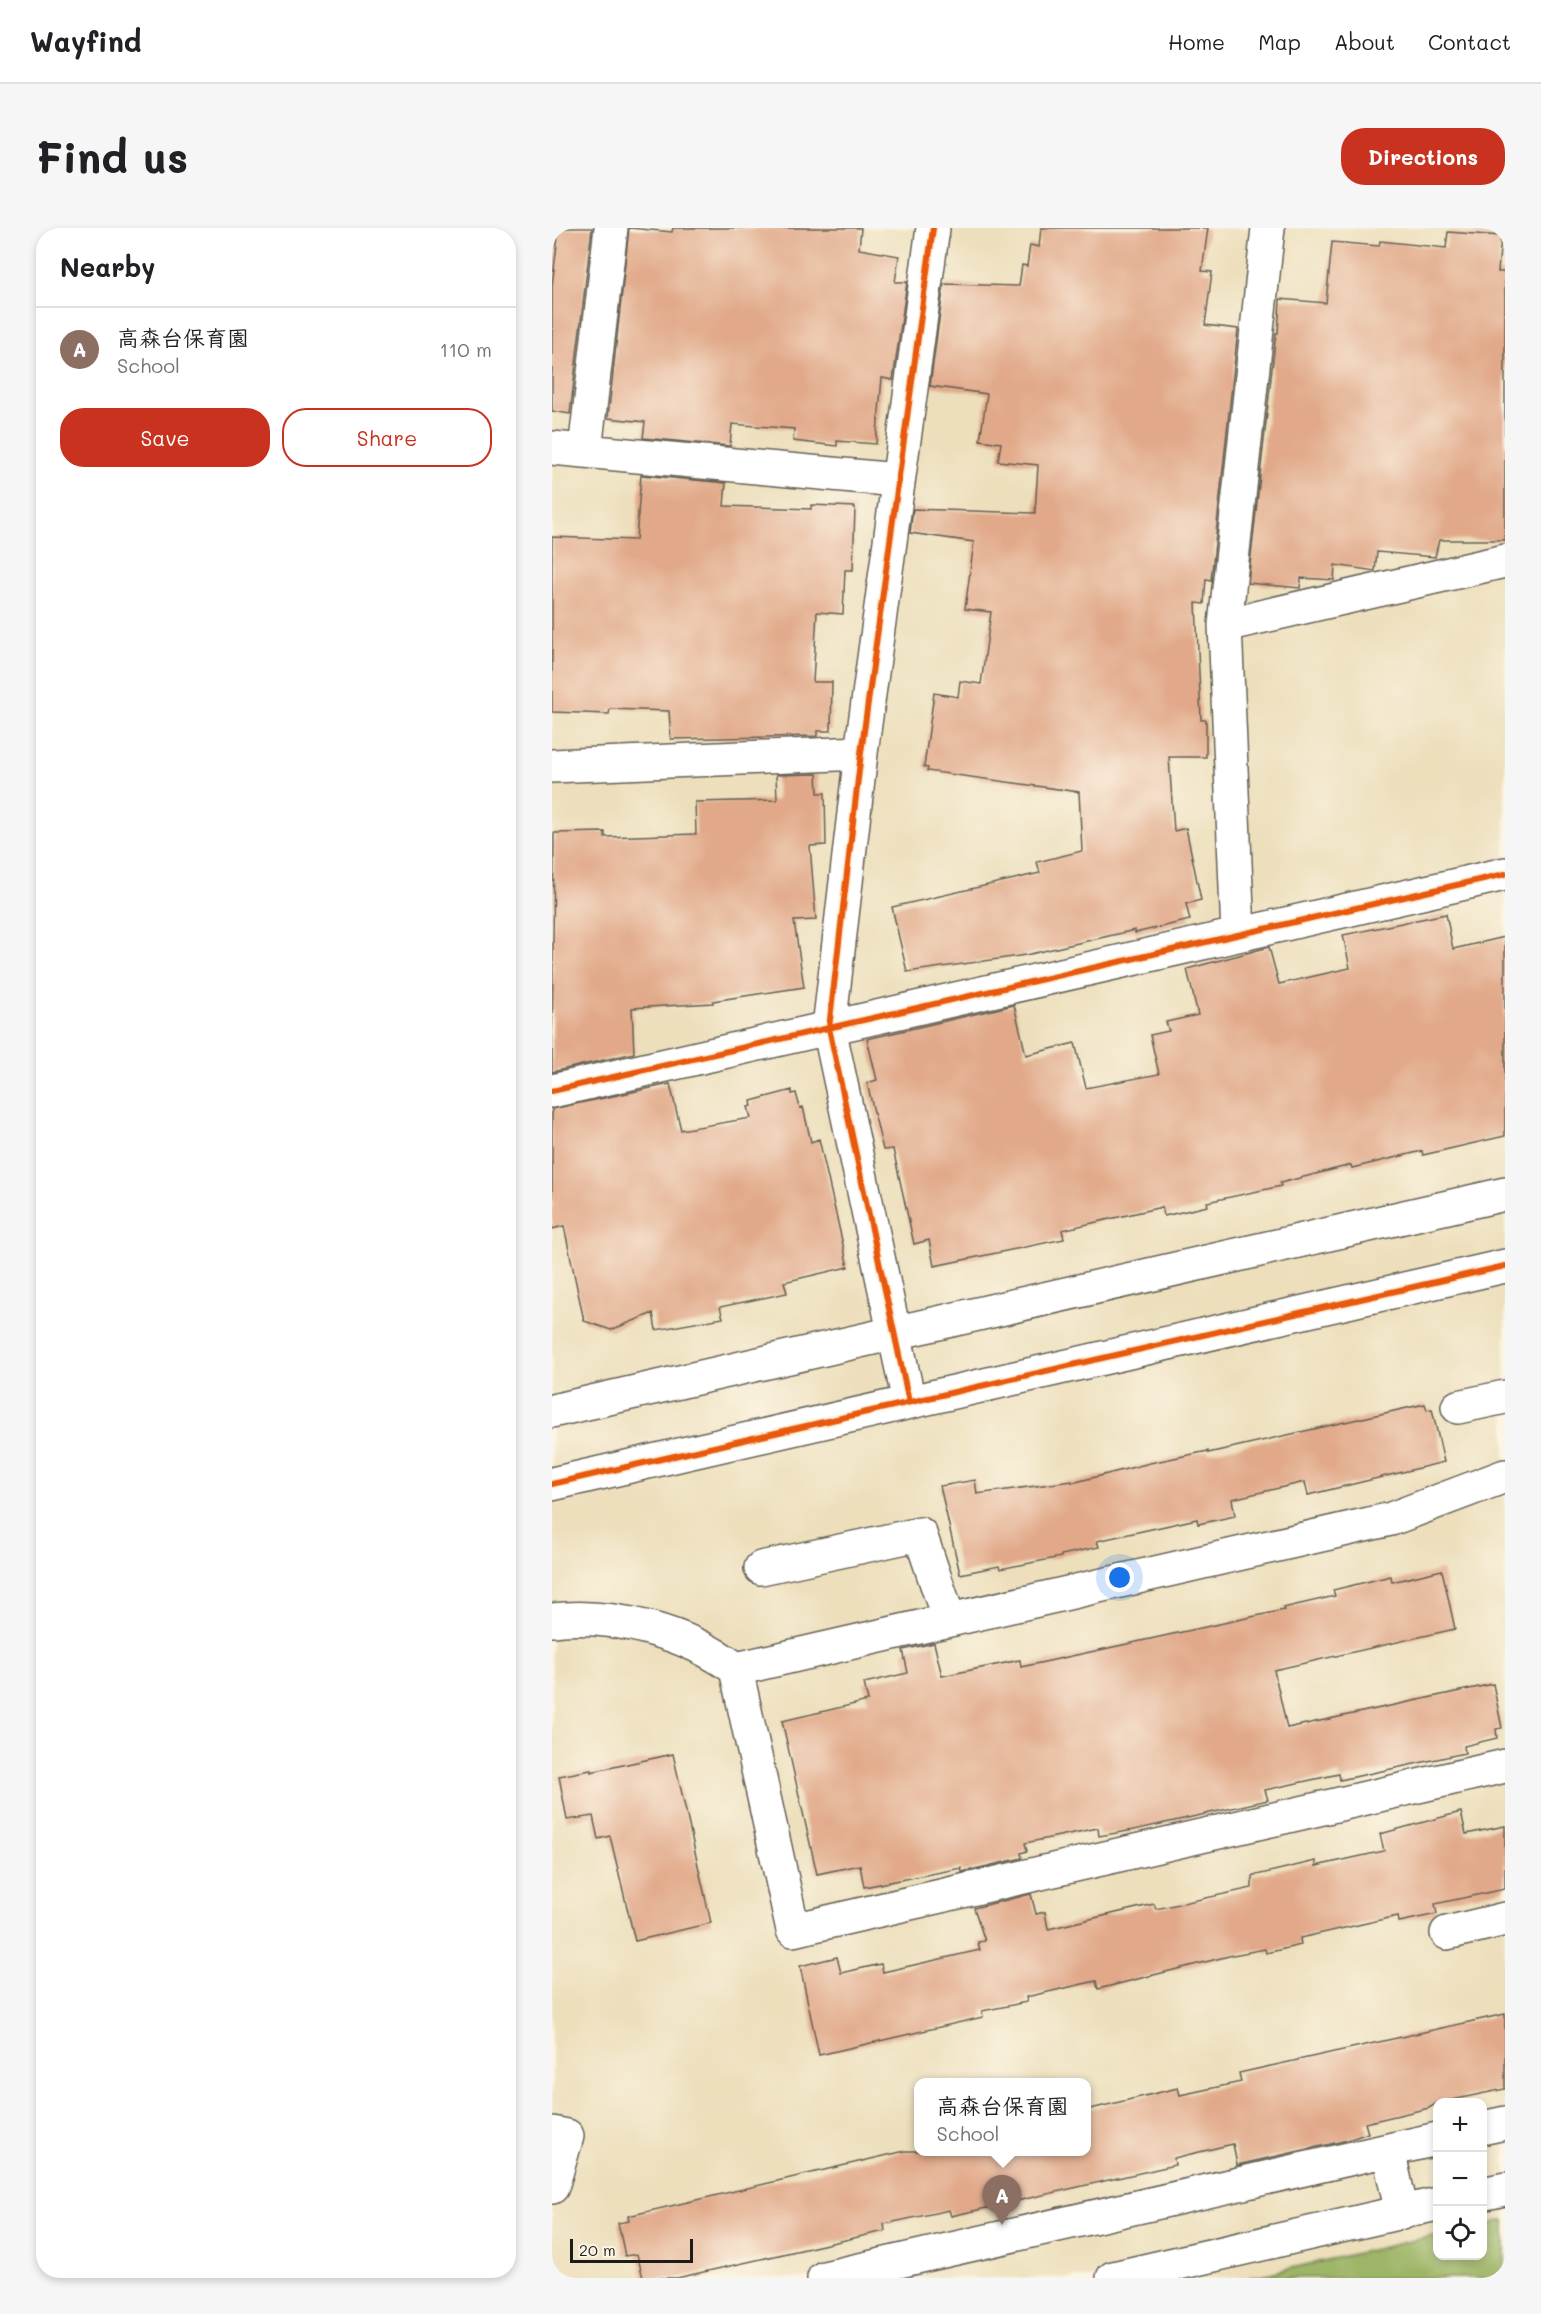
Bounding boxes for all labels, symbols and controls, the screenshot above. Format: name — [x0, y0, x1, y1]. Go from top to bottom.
text: Wayfind — [30, 23, 141, 59]
text: Home — [1168, 28, 1225, 55]
text: Map — [1258, 28, 1301, 55]
text: About — [1334, 28, 1395, 55]
text: Contact — [1428, 28, 1511, 55]
button: Directions — [1341, 128, 1505, 185]
text: Find us — [36, 129, 188, 184]
text: Nearby — [60, 250, 155, 284]
text: 高森台保育園 — [117, 323, 249, 352]
text: A — [73, 336, 86, 362]
text: 110 m — [439, 336, 492, 362]
text: School — [117, 352, 180, 378]
button: Save — [60, 408, 270, 467]
button: Share — [282, 408, 492, 467]
your location — [1105, 1563, 1134, 1592]
popup — [914, 2078, 1091, 2156]
text: 高森台保育園 — [936, 2091, 1069, 2120]
map controls — [1433, 2098, 1487, 2260]
button: + — [1433, 2098, 1487, 2152]
text: School — [936, 2120, 1000, 2146]
button: − — [1433, 2152, 1487, 2206]
pin: A — [982, 2176, 1022, 2225]
button: locate — [1433, 2206, 1487, 2260]
scale bar — [570, 2236, 693, 2264]
text: 20 m — [579, 2239, 616, 2260]

